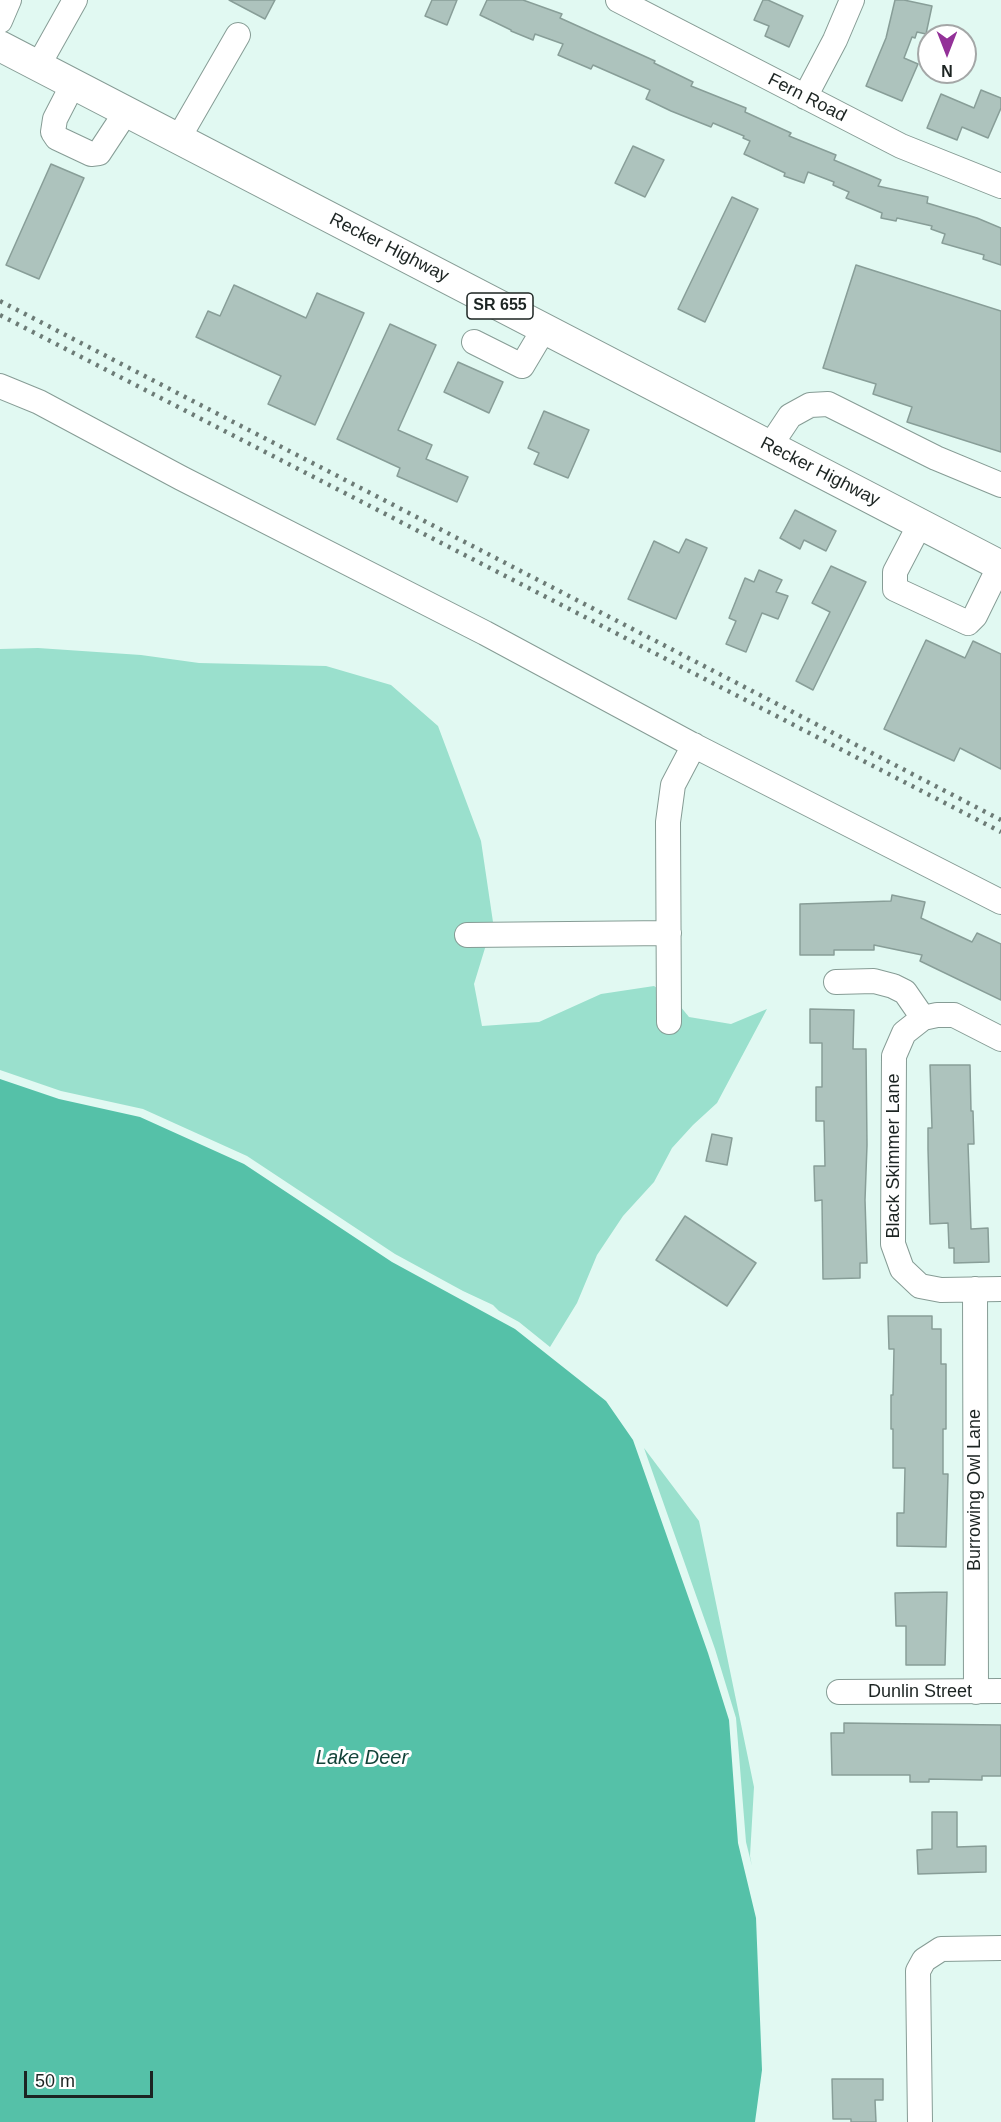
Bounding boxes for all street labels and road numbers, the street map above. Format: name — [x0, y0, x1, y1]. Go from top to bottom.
street label: Fern Road — [764, 69, 850, 127]
street label: Recker Highway — [326, 209, 452, 287]
road number: SR 655 — [467, 293, 533, 319]
street label: Recker Highway — [757, 433, 883, 511]
street label: Black Skimmer Lane — [883, 1073, 905, 1239]
street label: Burrowing Owl Lane — [964, 1409, 986, 1571]
street label: Dunlin Street — [868, 1681, 972, 1703]

